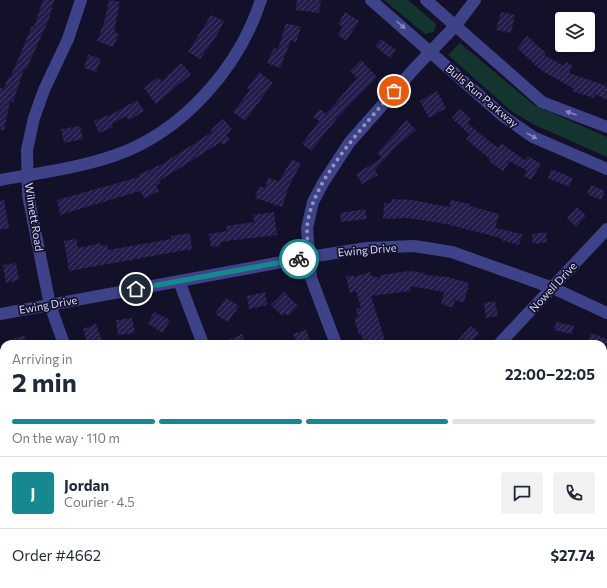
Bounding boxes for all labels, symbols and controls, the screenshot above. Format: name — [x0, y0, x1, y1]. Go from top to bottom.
map controls — [555, 12, 595, 52]
button: layers — [555, 12, 595, 52]
one-way arrow — [396, 20, 405, 29]
street label: Bulls Run Parkway — [443, 61, 522, 130]
pin — [377, 74, 411, 108]
icon: bag — [383, 80, 405, 102]
one-way arrow — [564, 109, 576, 115]
one-way arrow — [526, 132, 538, 139]
street label: Wilmett Road — [23, 182, 46, 252]
courier — [279, 239, 319, 279]
street label: Ewing Drive — [337, 240, 397, 259]
icon: bike — [288, 248, 310, 270]
street label: Nowell Drive — [526, 259, 579, 314]
pin — [119, 272, 153, 306]
icon: home — [125, 278, 147, 300]
street label: Ewing Drive — [18, 293, 78, 316]
text: Arriving in — [12, 351, 72, 367]
text: 22:00–22:05 — [505, 365, 595, 383]
text: 2 min — [12, 366, 77, 397]
text: On the way · 110 m — [12, 430, 120, 446]
button: chat — [501, 472, 543, 514]
button: phone — [553, 472, 595, 514]
text: Jordan — [64, 476, 109, 494]
text: J — [31, 484, 35, 502]
text: Courier · 4.5 — [64, 494, 135, 510]
text: Order #4662 — [12, 546, 101, 564]
text: $27.74 — [551, 546, 595, 564]

